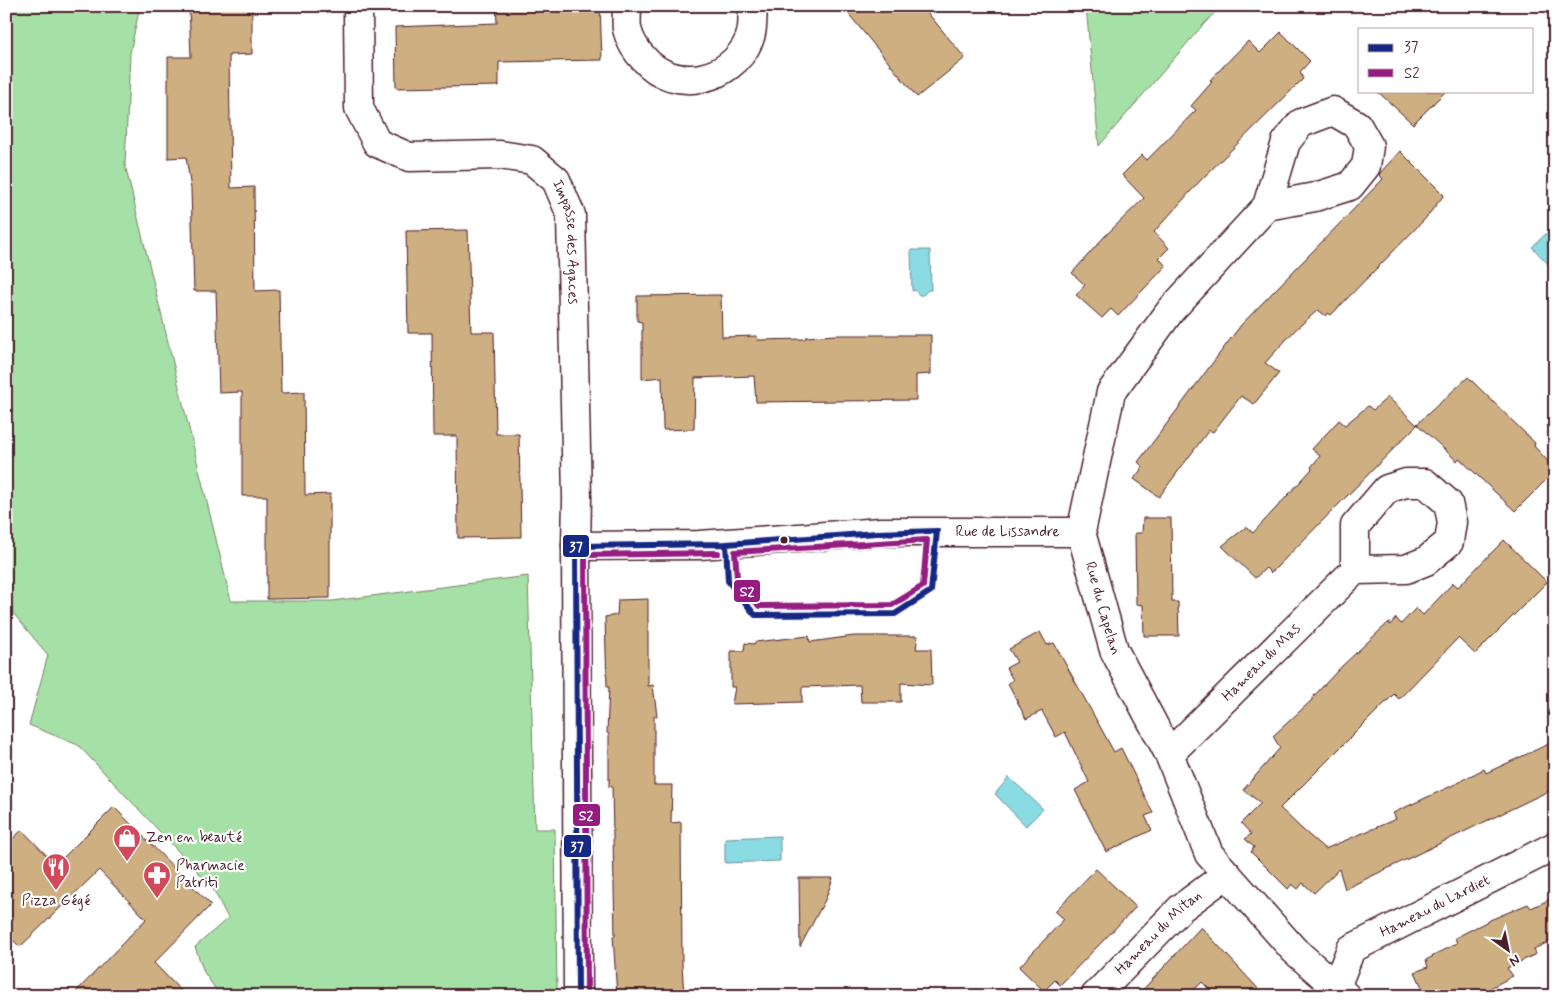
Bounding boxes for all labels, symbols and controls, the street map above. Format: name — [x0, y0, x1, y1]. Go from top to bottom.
legend — [1358, 28, 1534, 92]
text: 37 — [1404, 38, 1419, 58]
text: S2 — [1404, 64, 1420, 84]
street label: Impasse des Agaces — [547, 176, 583, 305]
street label: Rue de Lissandre — [955, 522, 1060, 542]
line badge: 37 — [562, 534, 590, 558]
unlabelled marker — [779, 535, 789, 545]
text: 37 — [569, 538, 583, 556]
street label: Rue du Capelan — [1080, 559, 1125, 659]
line badge: S2 — [733, 579, 761, 603]
text: S2 — [740, 583, 754, 601]
street label: Hameau du Mas — [1218, 619, 1305, 706]
line badge: S2 — [572, 803, 601, 827]
text: S2 — [579, 807, 593, 825]
shop icon: Zen en beauté — [112, 823, 142, 862]
place label: Zen en beauté — [146, 828, 242, 848]
line badge: 37 — [563, 834, 592, 858]
text: 37 — [570, 838, 584, 856]
restaurant icon: Pizza Gégé — [41, 852, 71, 891]
place label: Pharmacie Patriti — [176, 856, 245, 893]
pharmacy icon: Pharmacie Patriti — [142, 860, 172, 899]
street label: Hameau du Lardiet — [1377, 870, 1494, 943]
street label: Hameau du Mitan — [1111, 886, 1206, 979]
place label: Pizza Gégé — [22, 891, 91, 911]
north arrow — [1484, 924, 1534, 974]
text: N — [1506, 950, 1523, 970]

